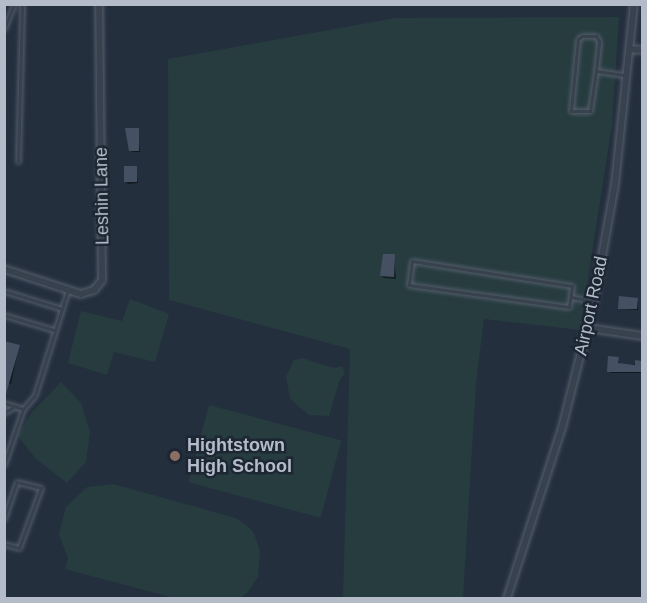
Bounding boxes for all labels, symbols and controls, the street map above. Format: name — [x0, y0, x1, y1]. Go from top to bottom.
street label: Leshin Lane — [90, 147, 114, 245]
street label: Airport Road — [570, 254, 612, 358]
place label: Hightstown High School — [187, 435, 292, 478]
marker: Hightstown High School — [168, 449, 182, 463]

